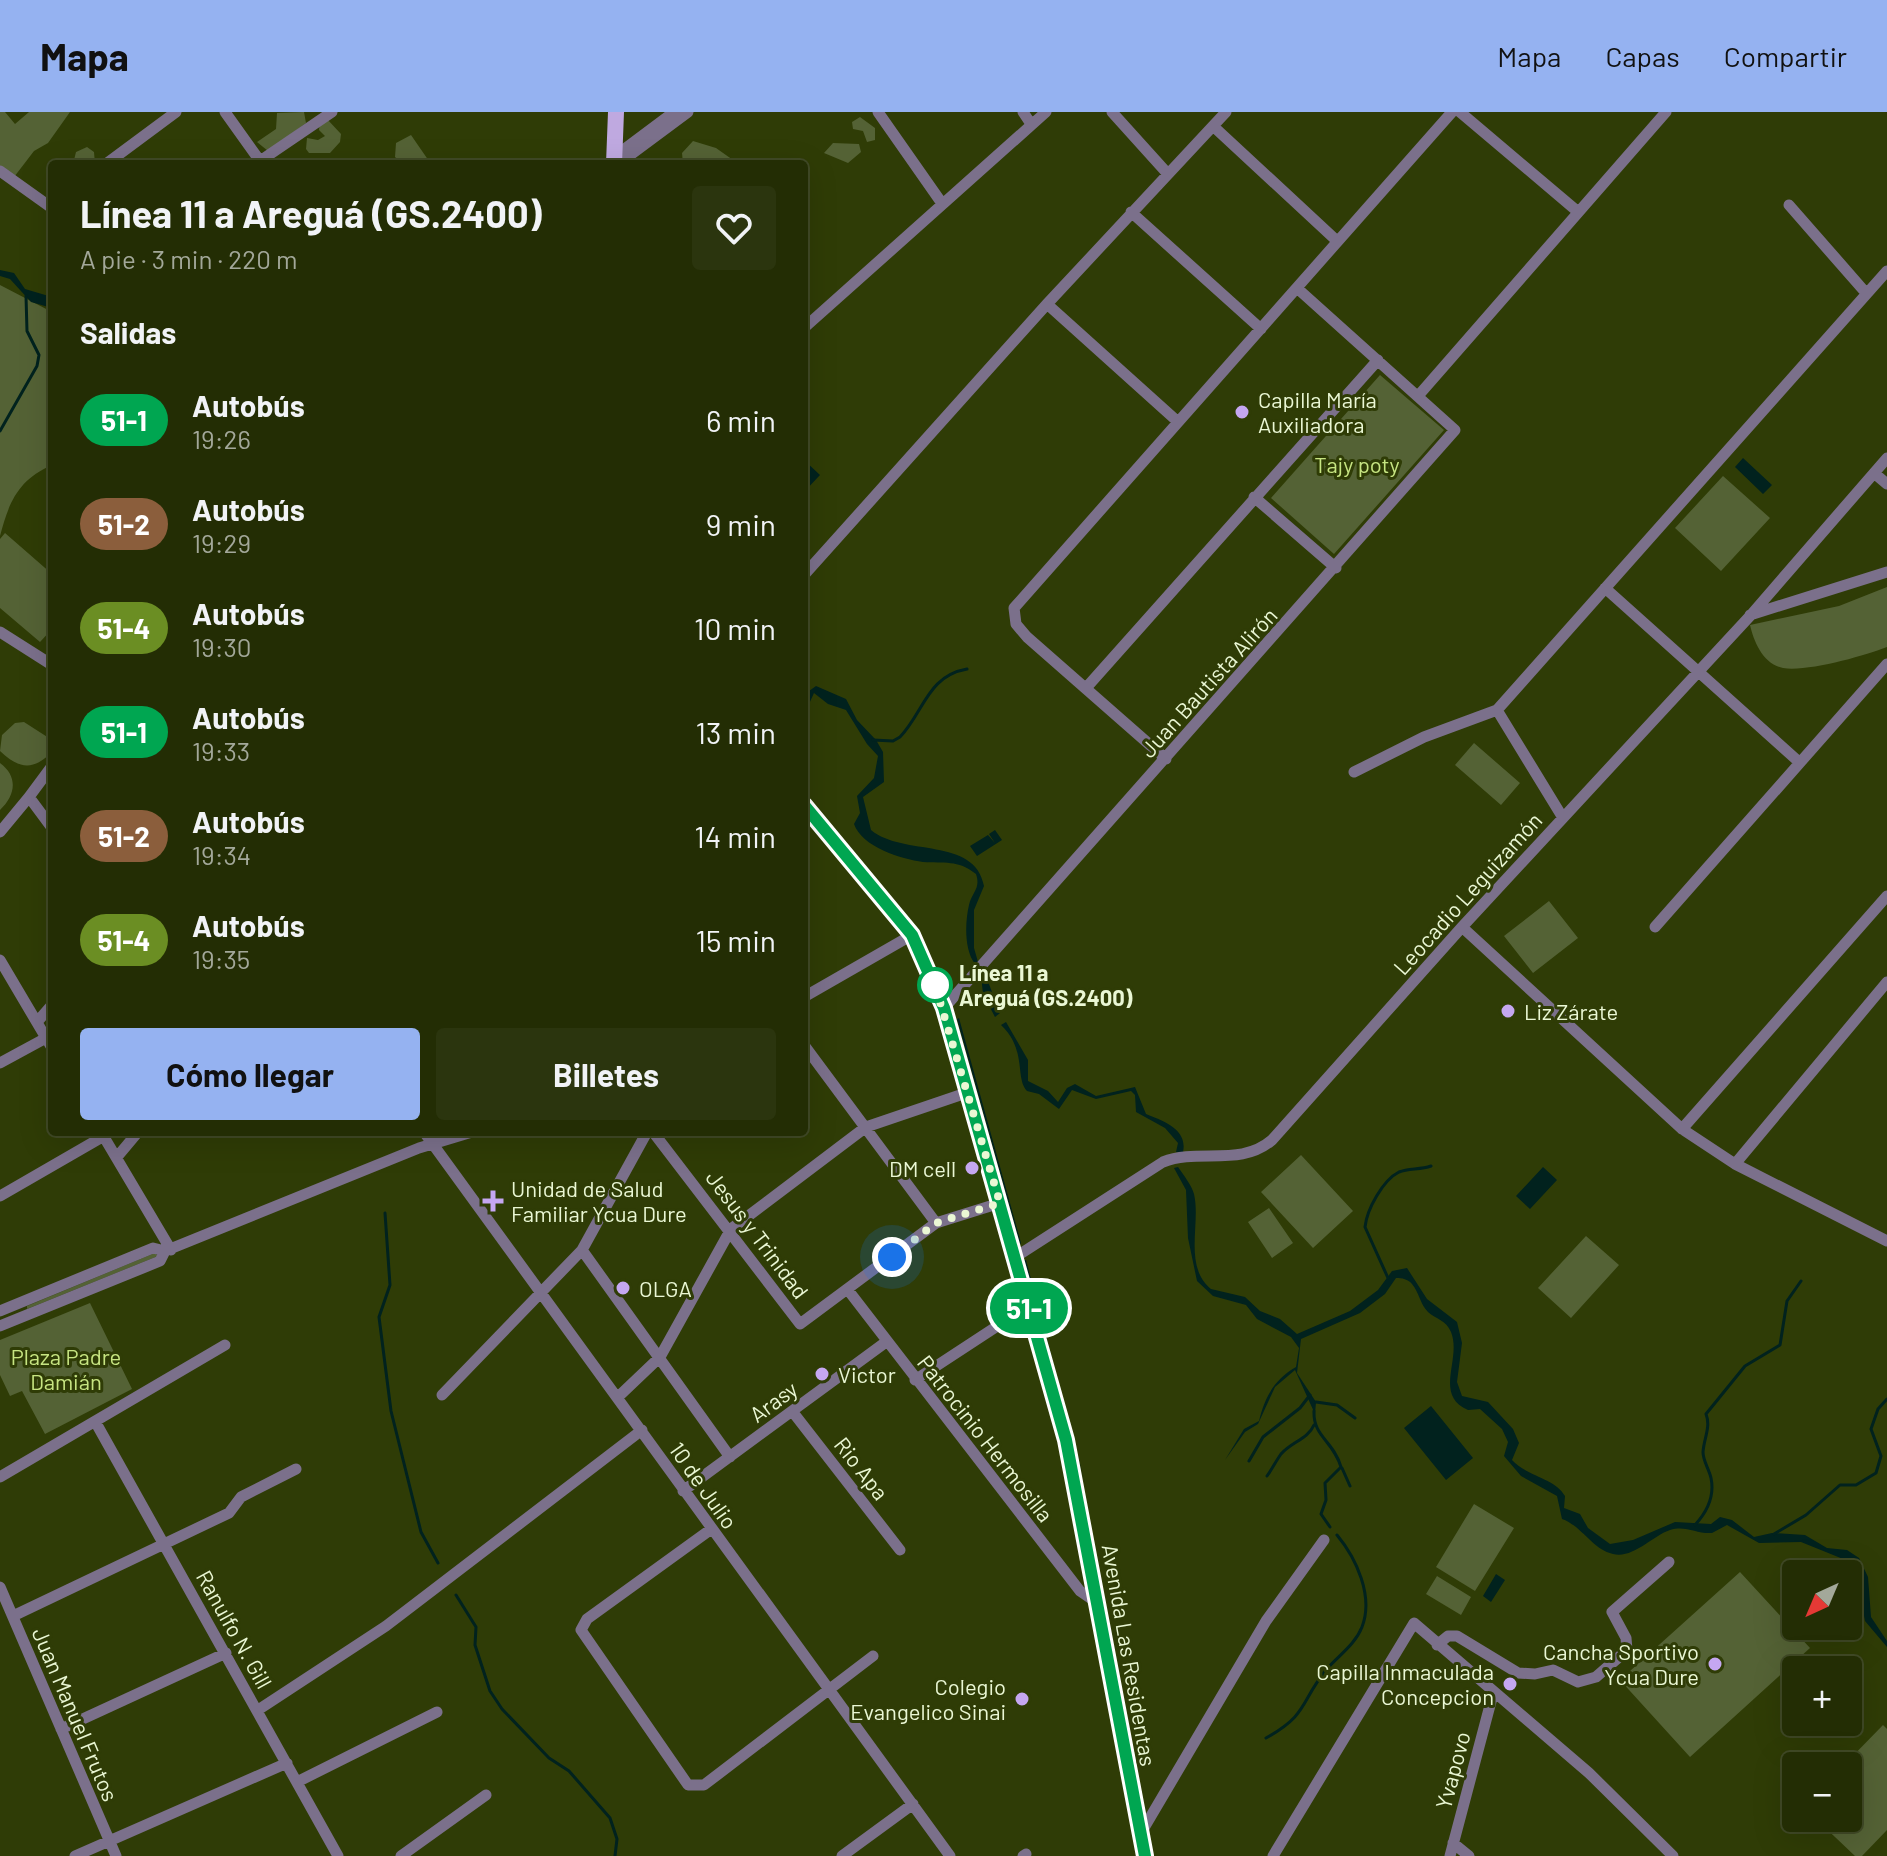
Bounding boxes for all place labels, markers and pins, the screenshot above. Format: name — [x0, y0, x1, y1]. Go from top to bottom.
place label: Capilla María Auxiliadora — [1258, 386, 1377, 437]
marker: Capilla María Auxiliadora — [1233, 403, 1251, 421]
place label: Línea 11 a Areguá (GS.2400) — [959, 959, 1133, 1010]
marker: Línea 11 a Areguá (GS.2400) — [918, 968, 952, 1002]
place label: Liz Zárate — [1524, 998, 1618, 1024]
marker: Liz Zárate — [1499, 1002, 1517, 1020]
place label: DM cell — [889, 1155, 956, 1181]
marker: DM cell — [963, 1159, 981, 1177]
place label: Unidad de Salud Familiar Ycua Dure — [511, 1175, 687, 1226]
marker: Unidad de Salud Familiar Ycua Dure — [482, 1190, 504, 1212]
place label: OLGA — [639, 1275, 692, 1301]
marker: OLGA — [614, 1279, 632, 1297]
place label: Victor — [838, 1361, 896, 1387]
marker: Victor — [813, 1365, 831, 1383]
place label: Cancha Sportivo Ycua Dure — [1543, 1638, 1699, 1689]
marker: Cancha Sportivo Ycua Dure — [1706, 1655, 1724, 1673]
place label: Capilla Inmaculada Concepcion — [1316, 1658, 1494, 1709]
place label: Colegio Evangelico Sinai — [850, 1673, 1006, 1724]
marker: Capilla Inmaculada Concepcion — [1501, 1675, 1519, 1693]
marker: Colegio Evangelico Sinai — [1013, 1690, 1031, 1708]

